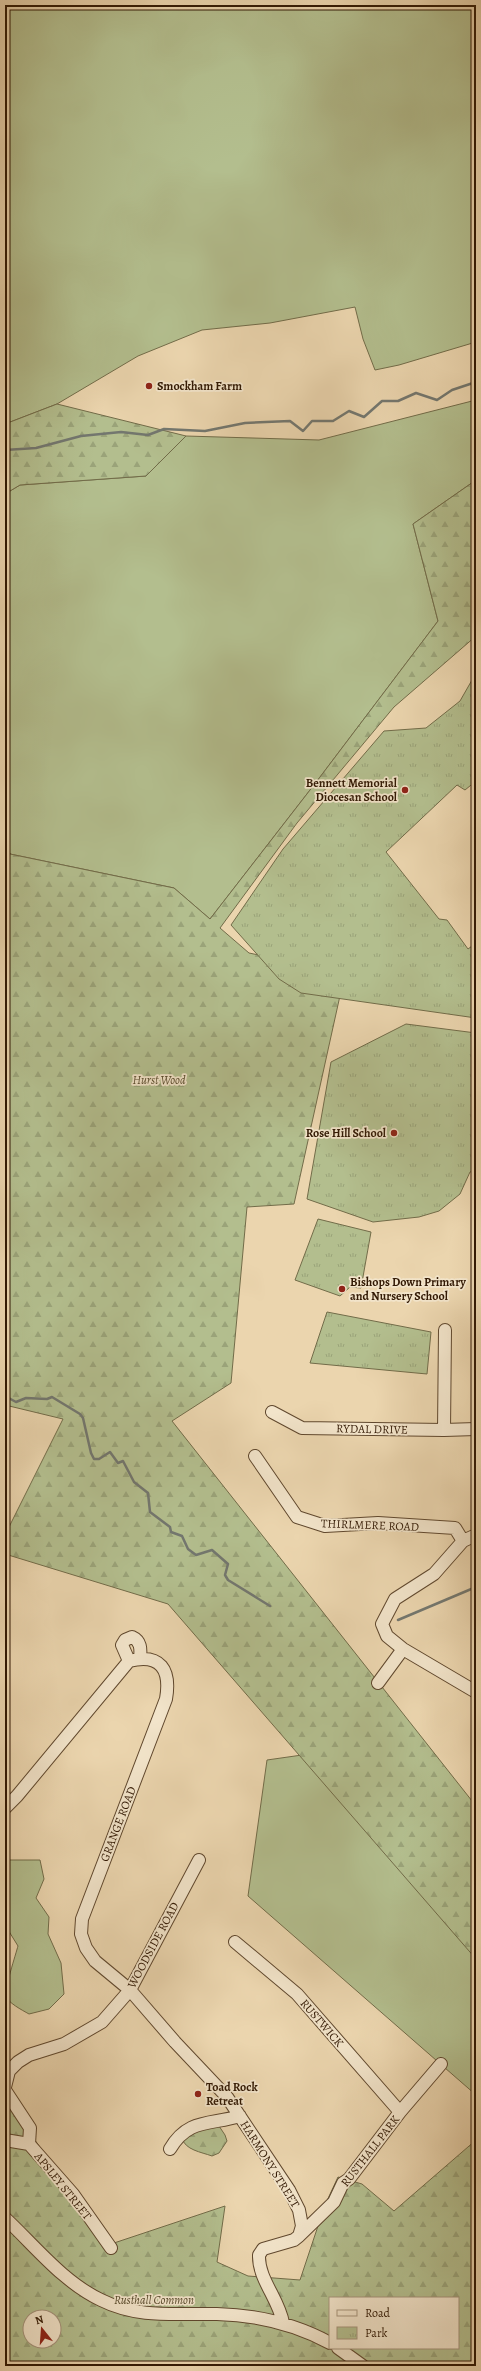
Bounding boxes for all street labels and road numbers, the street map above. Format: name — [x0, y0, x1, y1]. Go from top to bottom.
street label: RYDAL DRIVE — [336, 1420, 408, 1438]
street label: THIRLMERE ROAD — [321, 1515, 419, 1535]
street label: GRANGE ROAD — [96, 1784, 140, 1864]
street label: WOODSIDE ROAD — [123, 1899, 182, 1992]
street label: RUSTWICK — [297, 1996, 348, 2051]
street label: RUSTHALL PARK — [337, 2112, 403, 2190]
street label: HARMONY STREET — [237, 2117, 304, 2211]
street label: APSLEY STREET — [30, 2148, 95, 2223]

